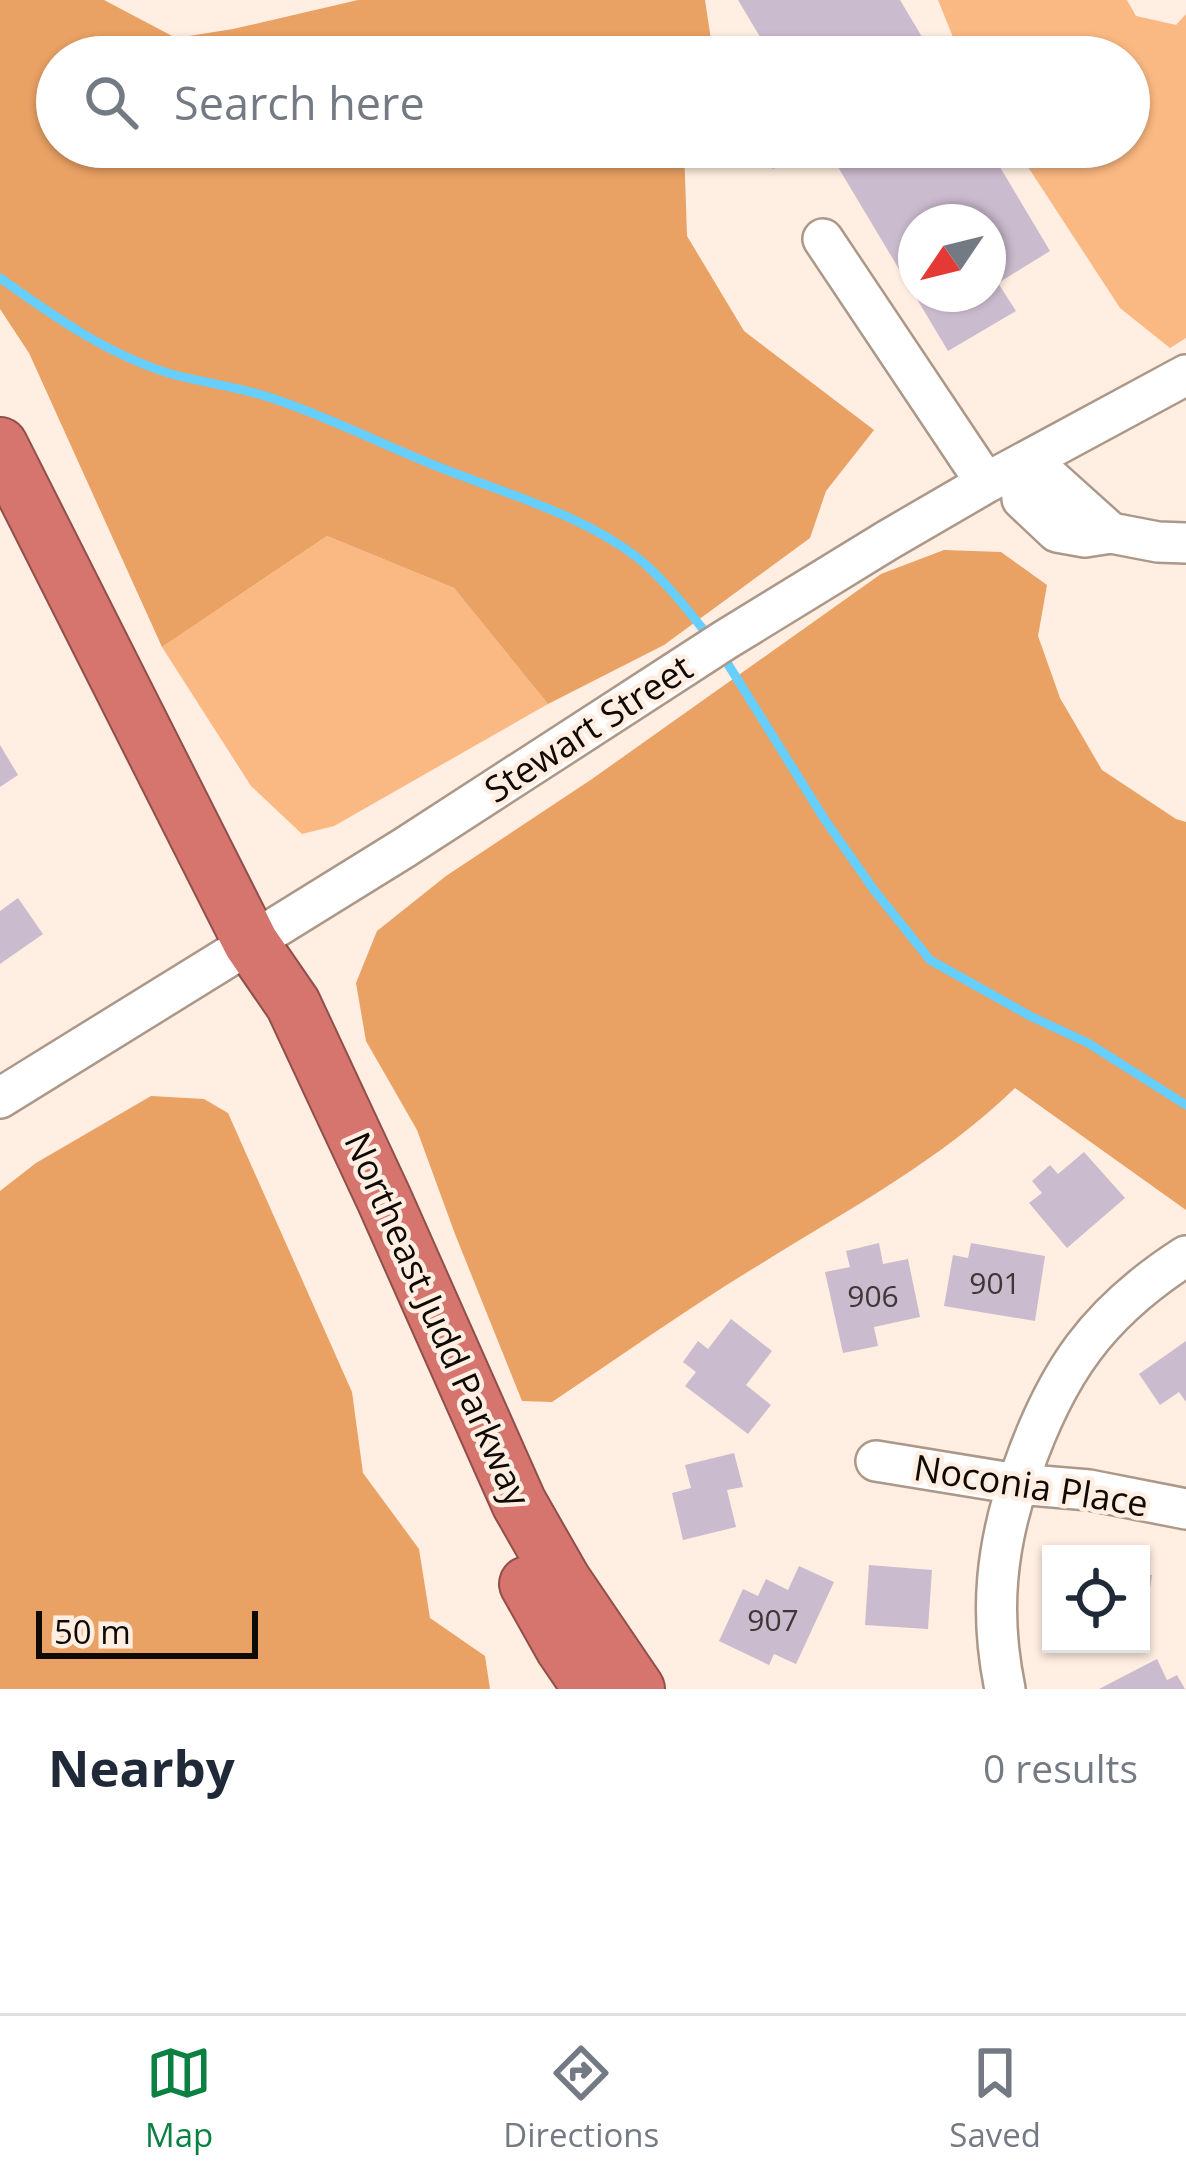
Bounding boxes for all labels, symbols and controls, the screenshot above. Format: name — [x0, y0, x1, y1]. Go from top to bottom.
search box — [36, 36, 1150, 168]
icon: search — [78, 69, 144, 135]
text: Search here — [174, 72, 425, 133]
north arrow — [898, 204, 1006, 312]
street label: Stewart Street — [475, 643, 701, 813]
street label: Northeast Judd Parkway — [333, 1124, 543, 1515]
house number: 901 — [969, 1262, 1021, 1303]
house number: 906 — [847, 1275, 899, 1316]
street label: Noconia Place — [910, 1442, 1152, 1528]
map controls — [1042, 1545, 1150, 1653]
button: locate — [1042, 1545, 1150, 1653]
house number: 907 — [747, 1599, 799, 1640]
scale bar — [36, 1605, 258, 1658]
text: 50 m — [54, 1609, 131, 1654]
text: Nearby — [48, 1732, 235, 1802]
text: 0 results — [983, 1741, 1138, 1794]
tab: Map — [145, 2040, 213, 2157]
tab: Directions — [503, 2040, 659, 2157]
tab: Saved — [949, 2040, 1041, 2157]

